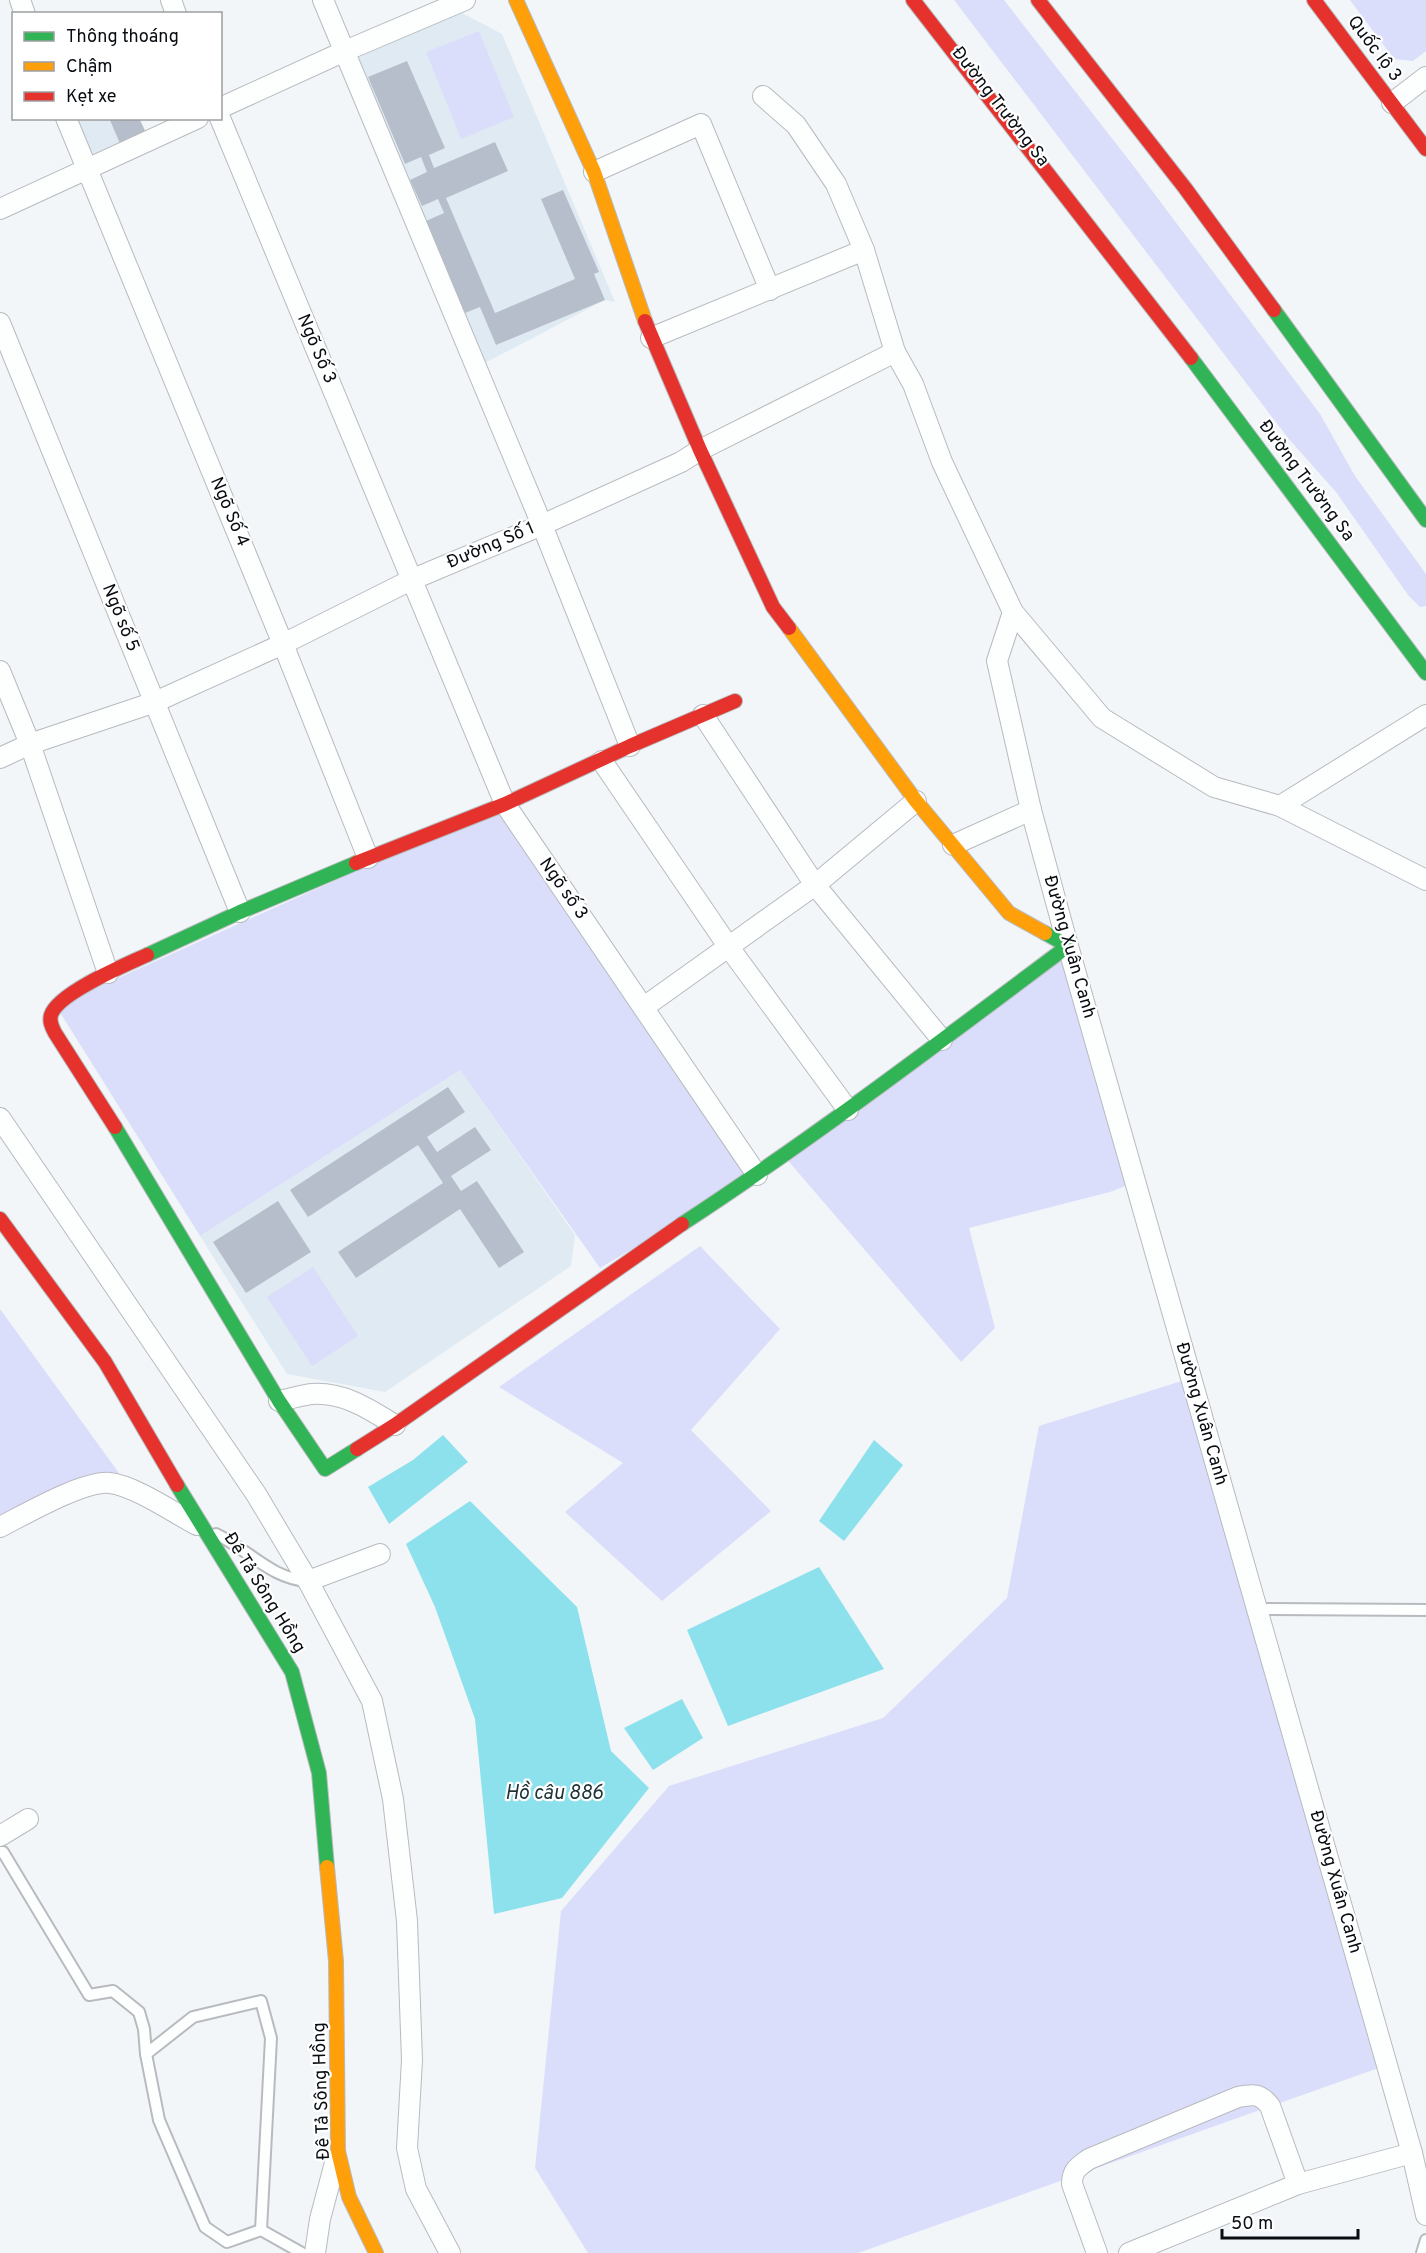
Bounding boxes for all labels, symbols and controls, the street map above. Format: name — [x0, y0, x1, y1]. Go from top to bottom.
street label: Quốc lộ 3 — [1342, 11, 1407, 87]
legend — [12, 12, 222, 120]
text: Thông thoáng — [66, 26, 179, 49]
street label: Đường Trường Sa — [946, 42, 1054, 172]
text: Chậm — [66, 56, 113, 79]
text: Kẹt xe — [66, 86, 116, 109]
street label: Ngõ Số 3 — [291, 310, 342, 387]
street label: Đường Trường Sa — [1253, 416, 1359, 546]
street label: Ngõ Số 4 — [204, 473, 255, 550]
street label: Đường Số 1 — [443, 516, 538, 575]
street label: Ngõ số 5 — [96, 580, 145, 655]
street label: Ngõ số 3 — [533, 853, 593, 924]
street label: Đường Xuân Canh — [1038, 873, 1100, 1021]
street label: Đường Xuân Canh — [1170, 1340, 1232, 1488]
street label: Đê Tả Sông Hồng — [218, 1528, 311, 1658]
water label: Hồ câu 886 — [505, 1780, 603, 1807]
street label: Đường Xuân Canh — [1304, 1808, 1366, 1956]
street label: Đê Tả Sông Hồng — [307, 2022, 336, 2160]
scale bar — [1222, 2202, 1358, 2240]
text: 50 m — [1231, 2213, 1273, 2236]

